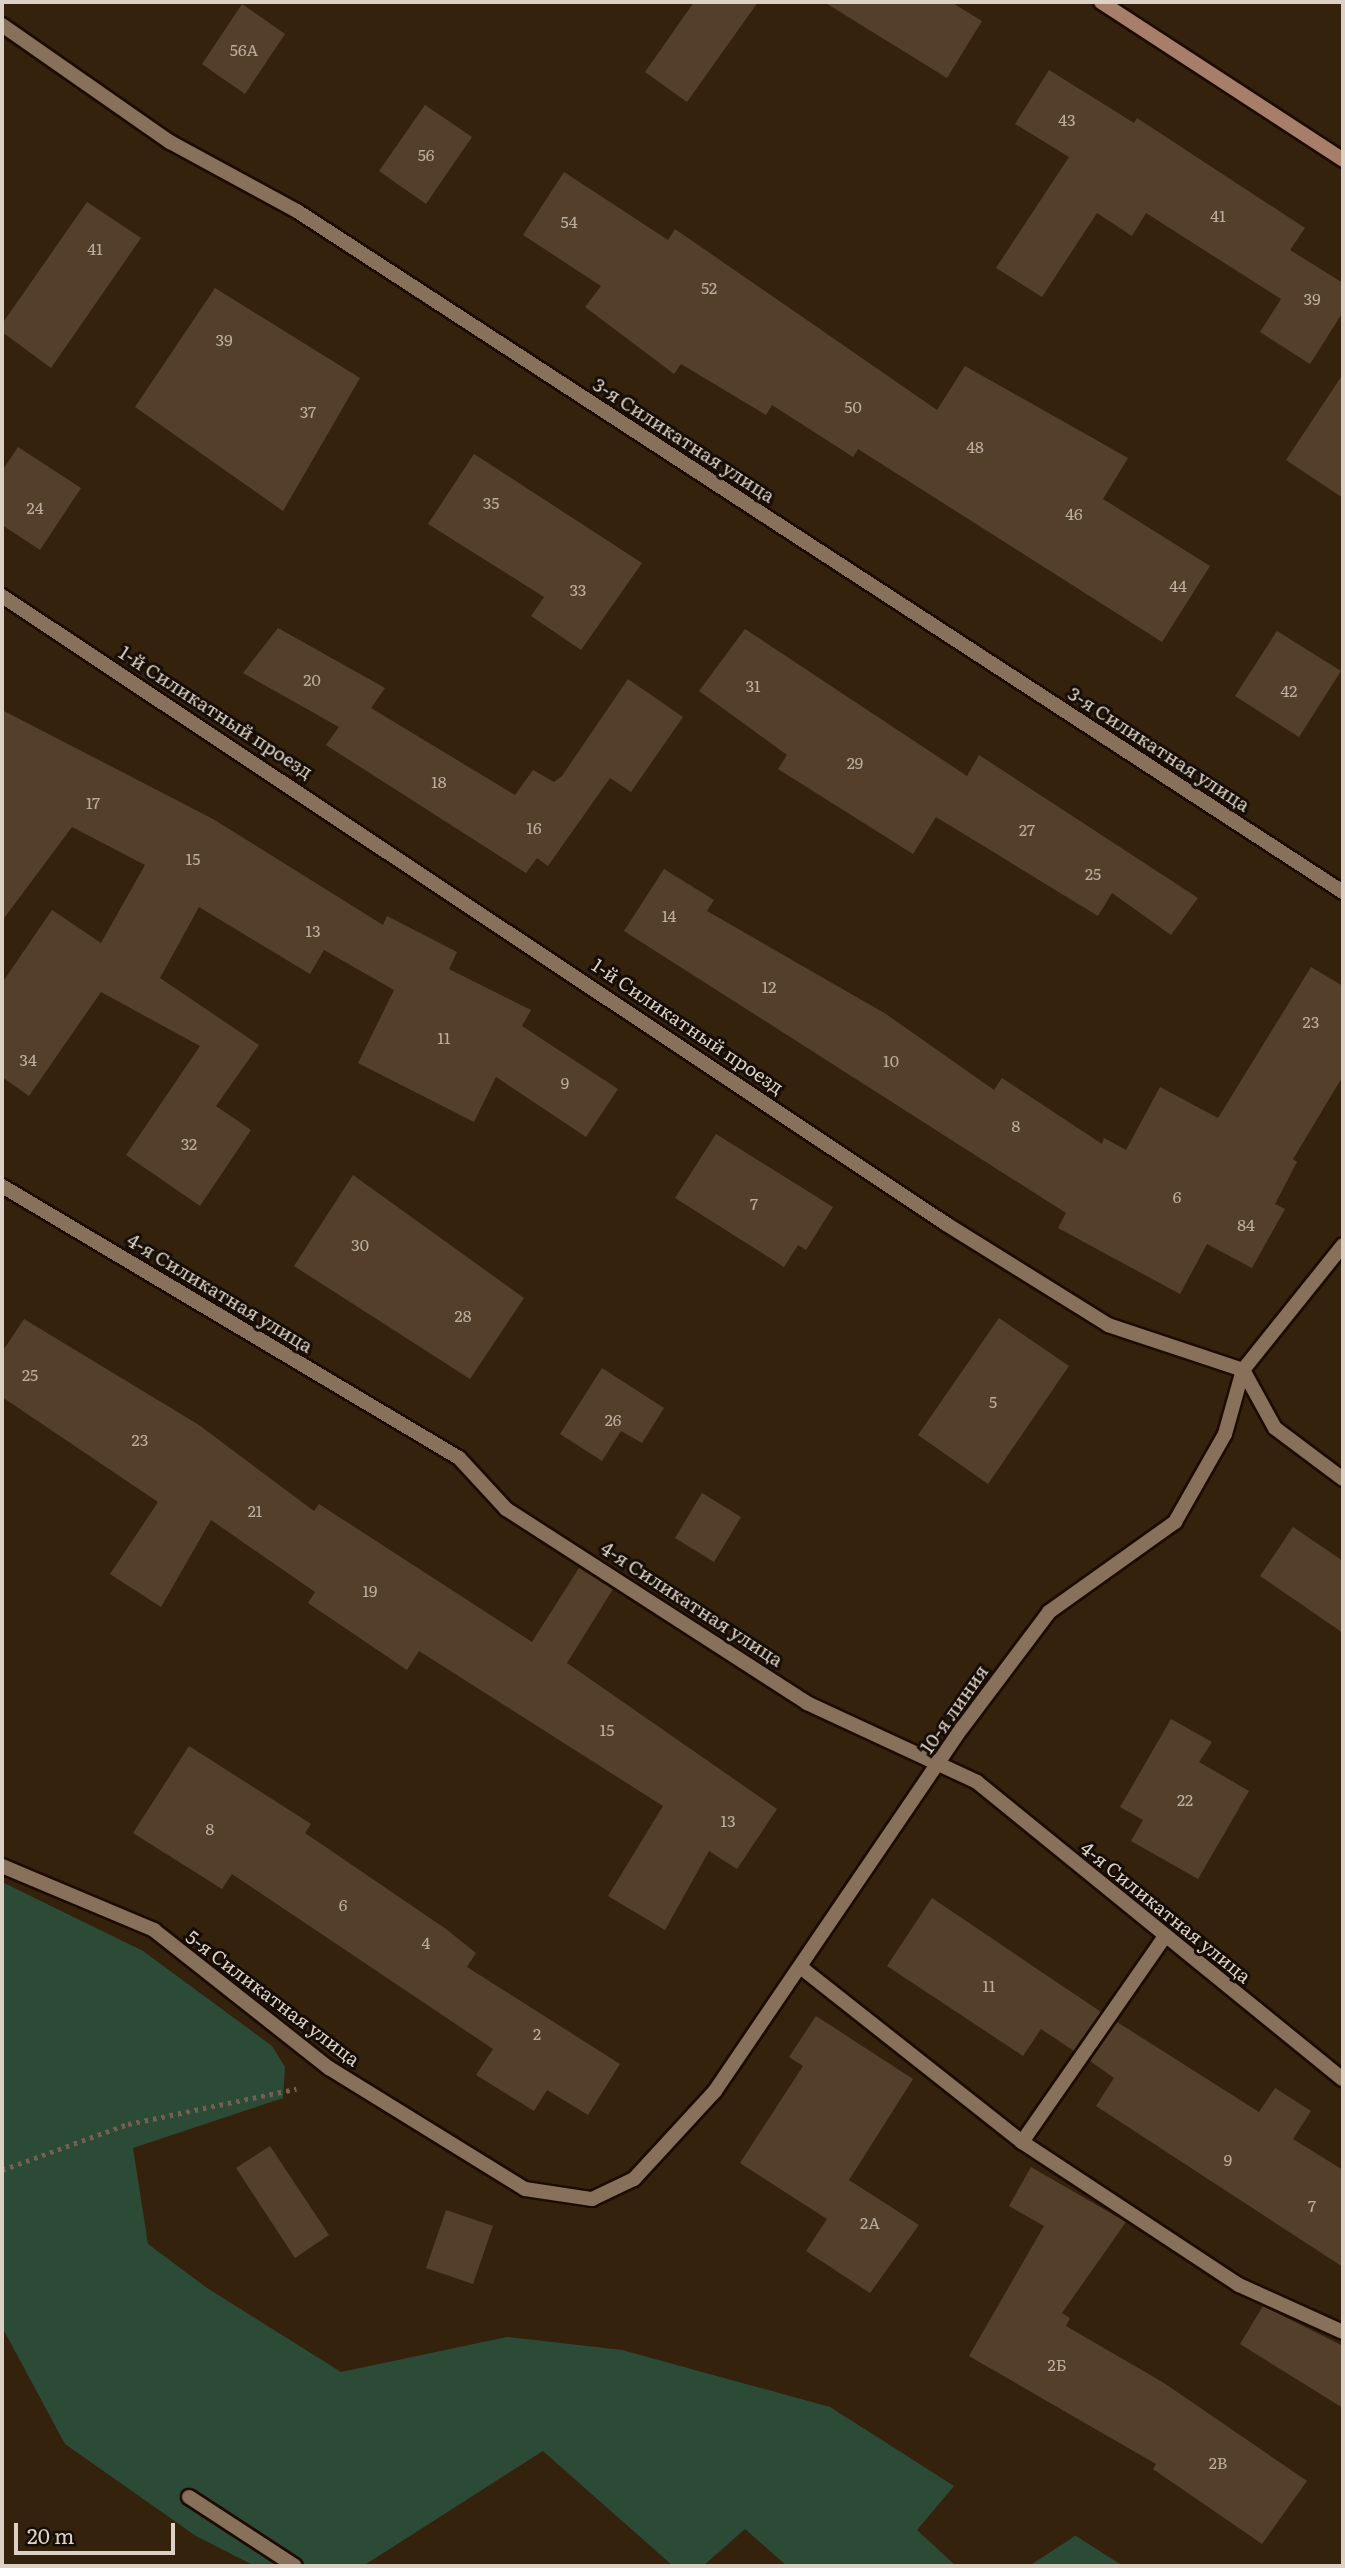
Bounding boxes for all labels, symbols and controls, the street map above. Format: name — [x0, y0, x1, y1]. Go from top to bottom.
house number: 56А — [230, 39, 258, 59]
house number: 43 — [1058, 109, 1076, 129]
house number: 56 — [418, 144, 434, 164]
house number: 41 — [1210, 205, 1226, 225]
house number: 54 — [561, 211, 577, 231]
house number: 41 — [87, 238, 103, 258]
house number: 52 — [701, 277, 717, 297]
house number: 39 — [1303, 288, 1321, 308]
house number: 39 — [215, 329, 233, 349]
street label: 3-я Силикатная улица — [589, 373, 779, 507]
house number: 50 — [844, 396, 862, 416]
house number: 37 — [300, 401, 316, 421]
house number: 48 — [966, 436, 984, 456]
house number: 35 — [483, 492, 499, 512]
house number: 24 — [27, 497, 43, 517]
house number: 46 — [1065, 503, 1083, 523]
house number: 44 — [1169, 575, 1187, 595]
house number: 33 — [570, 579, 586, 599]
street label: 1-й Силикатный проезд — [115, 641, 317, 783]
house number: 20 — [303, 669, 321, 689]
house number: 31 — [745, 675, 761, 695]
house number: 42 — [1281, 680, 1297, 700]
street label: 3-я Силикатная улица — [1064, 682, 1254, 816]
house number: 29 — [847, 752, 863, 772]
house number: 18 — [431, 771, 447, 791]
house number: 17 — [86, 792, 100, 812]
house number: 16 — [526, 817, 542, 837]
house number: 27 — [1019, 819, 1035, 839]
house number: 15 — [186, 848, 200, 868]
house number: 25 — [1085, 863, 1101, 883]
house number: 14 — [662, 905, 676, 925]
house number: 13 — [305, 920, 321, 940]
street label: 1-й Силикатный проезд — [588, 953, 788, 1099]
house number: 12 — [762, 976, 776, 996]
house number: 23 — [1303, 1011, 1319, 1031]
house number: 11 — [437, 1027, 451, 1047]
house number: 34 — [19, 1049, 37, 1069]
house number: 10 — [883, 1050, 899, 1070]
house number: 9 — [561, 1072, 569, 1092]
house number: 8 — [1012, 1115, 1020, 1135]
house number: 32 — [181, 1133, 197, 1153]
house number: 6 — [1173, 1186, 1181, 1206]
house number: 7 — [750, 1193, 758, 1213]
house number: 84 — [1237, 1214, 1255, 1234]
street label: 4-я Силикатная улица — [123, 1229, 317, 1357]
house number: 30 — [351, 1234, 369, 1254]
house number: 28 — [455, 1305, 471, 1325]
house number: 25 — [22, 1364, 38, 1384]
house number: 5 — [989, 1391, 997, 1411]
house number: 26 — [605, 1409, 621, 1429]
house number: 23 — [132, 1429, 148, 1449]
house number: 21 — [248, 1500, 262, 1520]
street label: 4-я Силикатная улица — [597, 1537, 787, 1671]
house number: 19 — [363, 1580, 377, 1600]
street label: 10-я линия — [915, 1660, 993, 1758]
house number: 15 — [600, 1719, 614, 1739]
house number: 22 — [1177, 1789, 1193, 1809]
house number: 13 — [720, 1810, 736, 1830]
house number: 8 — [206, 1818, 214, 1838]
street label: 4-я Силикатная улица — [1076, 1836, 1256, 1988]
house number: 6 — [339, 1894, 347, 1914]
street label: 5-я Силикатная улица — [182, 1925, 364, 2071]
house number: 4 — [422, 1932, 430, 1952]
house number: 11 — [982, 1975, 996, 1995]
house number: 2 — [533, 2023, 541, 2043]
house number: 9 — [1224, 2149, 1232, 2169]
house number: 7 — [1308, 2195, 1316, 2215]
house number: 2А — [860, 2212, 880, 2232]
house number: 2Б — [1048, 2354, 1066, 2374]
house number: 2В — [1209, 2452, 1227, 2472]
scale bar — [18, 2508, 178, 2552]
text: 20 m — [27, 2519, 74, 2550]

